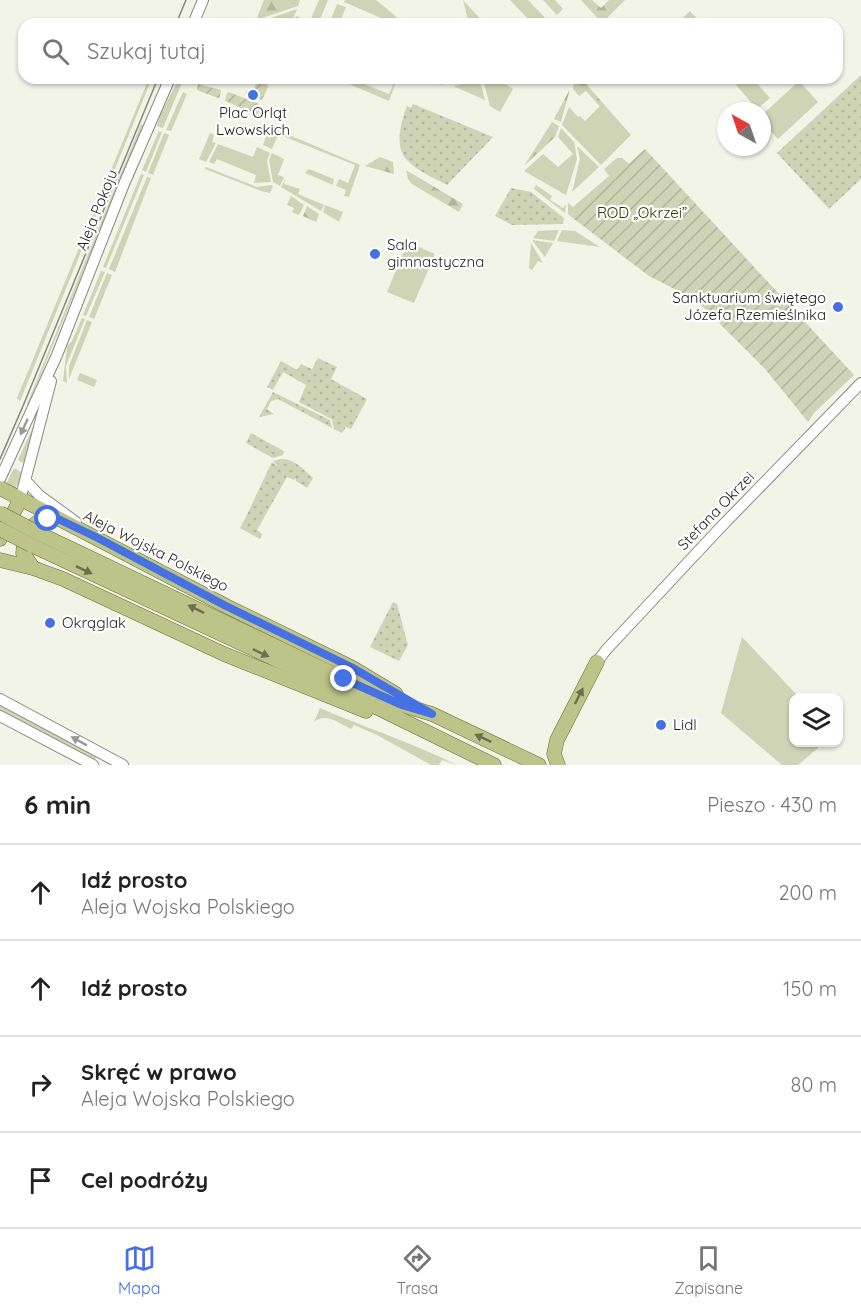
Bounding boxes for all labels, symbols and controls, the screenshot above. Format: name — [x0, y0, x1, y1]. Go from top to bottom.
search box — [18, 18, 843, 84]
icon: search — [39, 35, 72, 68]
text: Szukaj tutaj — [87, 37, 206, 65]
marker: Plac Orląt Lwowskich — [246, 88, 260, 102]
north arrow — [717, 102, 771, 156]
place label: Plac Orląt Lwowskich — [216, 103, 290, 139]
street label: Aleja Pokoju — [72, 166, 121, 253]
park label: ROD „Okrzei” — [597, 203, 687, 222]
place label: Sala gimnastyczna — [387, 235, 484, 271]
marker: Sala gimnastyczna — [368, 247, 382, 261]
place label: Sanktuarium świętego Józefa Rzemieślnika — [672, 288, 826, 324]
marker: Sanktuarium świętego Józefa Rzemieślnika — [831, 300, 845, 314]
one-way arrow — [20, 419, 29, 436]
street label: Stefana Okrzei — [673, 467, 758, 554]
route start — [34, 505, 60, 531]
street label: Aleja Wojska Polskiego — [80, 506, 232, 595]
one-way arrow — [76, 565, 93, 574]
one-way arrow — [188, 604, 205, 613]
place label: Okrąglak — [62, 613, 126, 632]
marker: Okrąglak — [43, 616, 57, 630]
one-way arrow — [252, 648, 269, 657]
route end — [330, 665, 356, 691]
one-way arrow — [574, 688, 584, 705]
map controls — [789, 693, 843, 747]
button: layers — [789, 693, 843, 747]
place label: Lidl — [673, 715, 697, 734]
marker: Lidl — [654, 718, 668, 732]
one-way arrow — [474, 734, 491, 743]
one-way arrow — [70, 736, 87, 746]
text: 6 min — [24, 788, 91, 821]
text: Pieszo · 430 m — [707, 792, 837, 817]
text: Idź prosto — [81, 866, 188, 894]
icon: ahead — [24, 876, 57, 909]
text: 200 m — [778, 880, 837, 905]
text: Aleja Wojska Polskiego — [81, 894, 295, 919]
icon: ahead — [24, 972, 57, 1005]
text: Idź prosto — [81, 974, 188, 1002]
text: 150 m — [783, 976, 837, 1001]
text: Skręć w prawo — [81, 1058, 237, 1086]
icon: right — [24, 1068, 57, 1101]
text: 80 m — [791, 1072, 837, 1097]
text: Aleja Wojska Polskiego — [81, 1086, 295, 1111]
icon: arrive — [24, 1164, 57, 1197]
text: Cel podróży — [81, 1166, 208, 1194]
tab: Mapa — [118, 1242, 160, 1298]
tab: Trasa — [396, 1242, 438, 1298]
tab: Zapisane — [674, 1242, 743, 1298]

